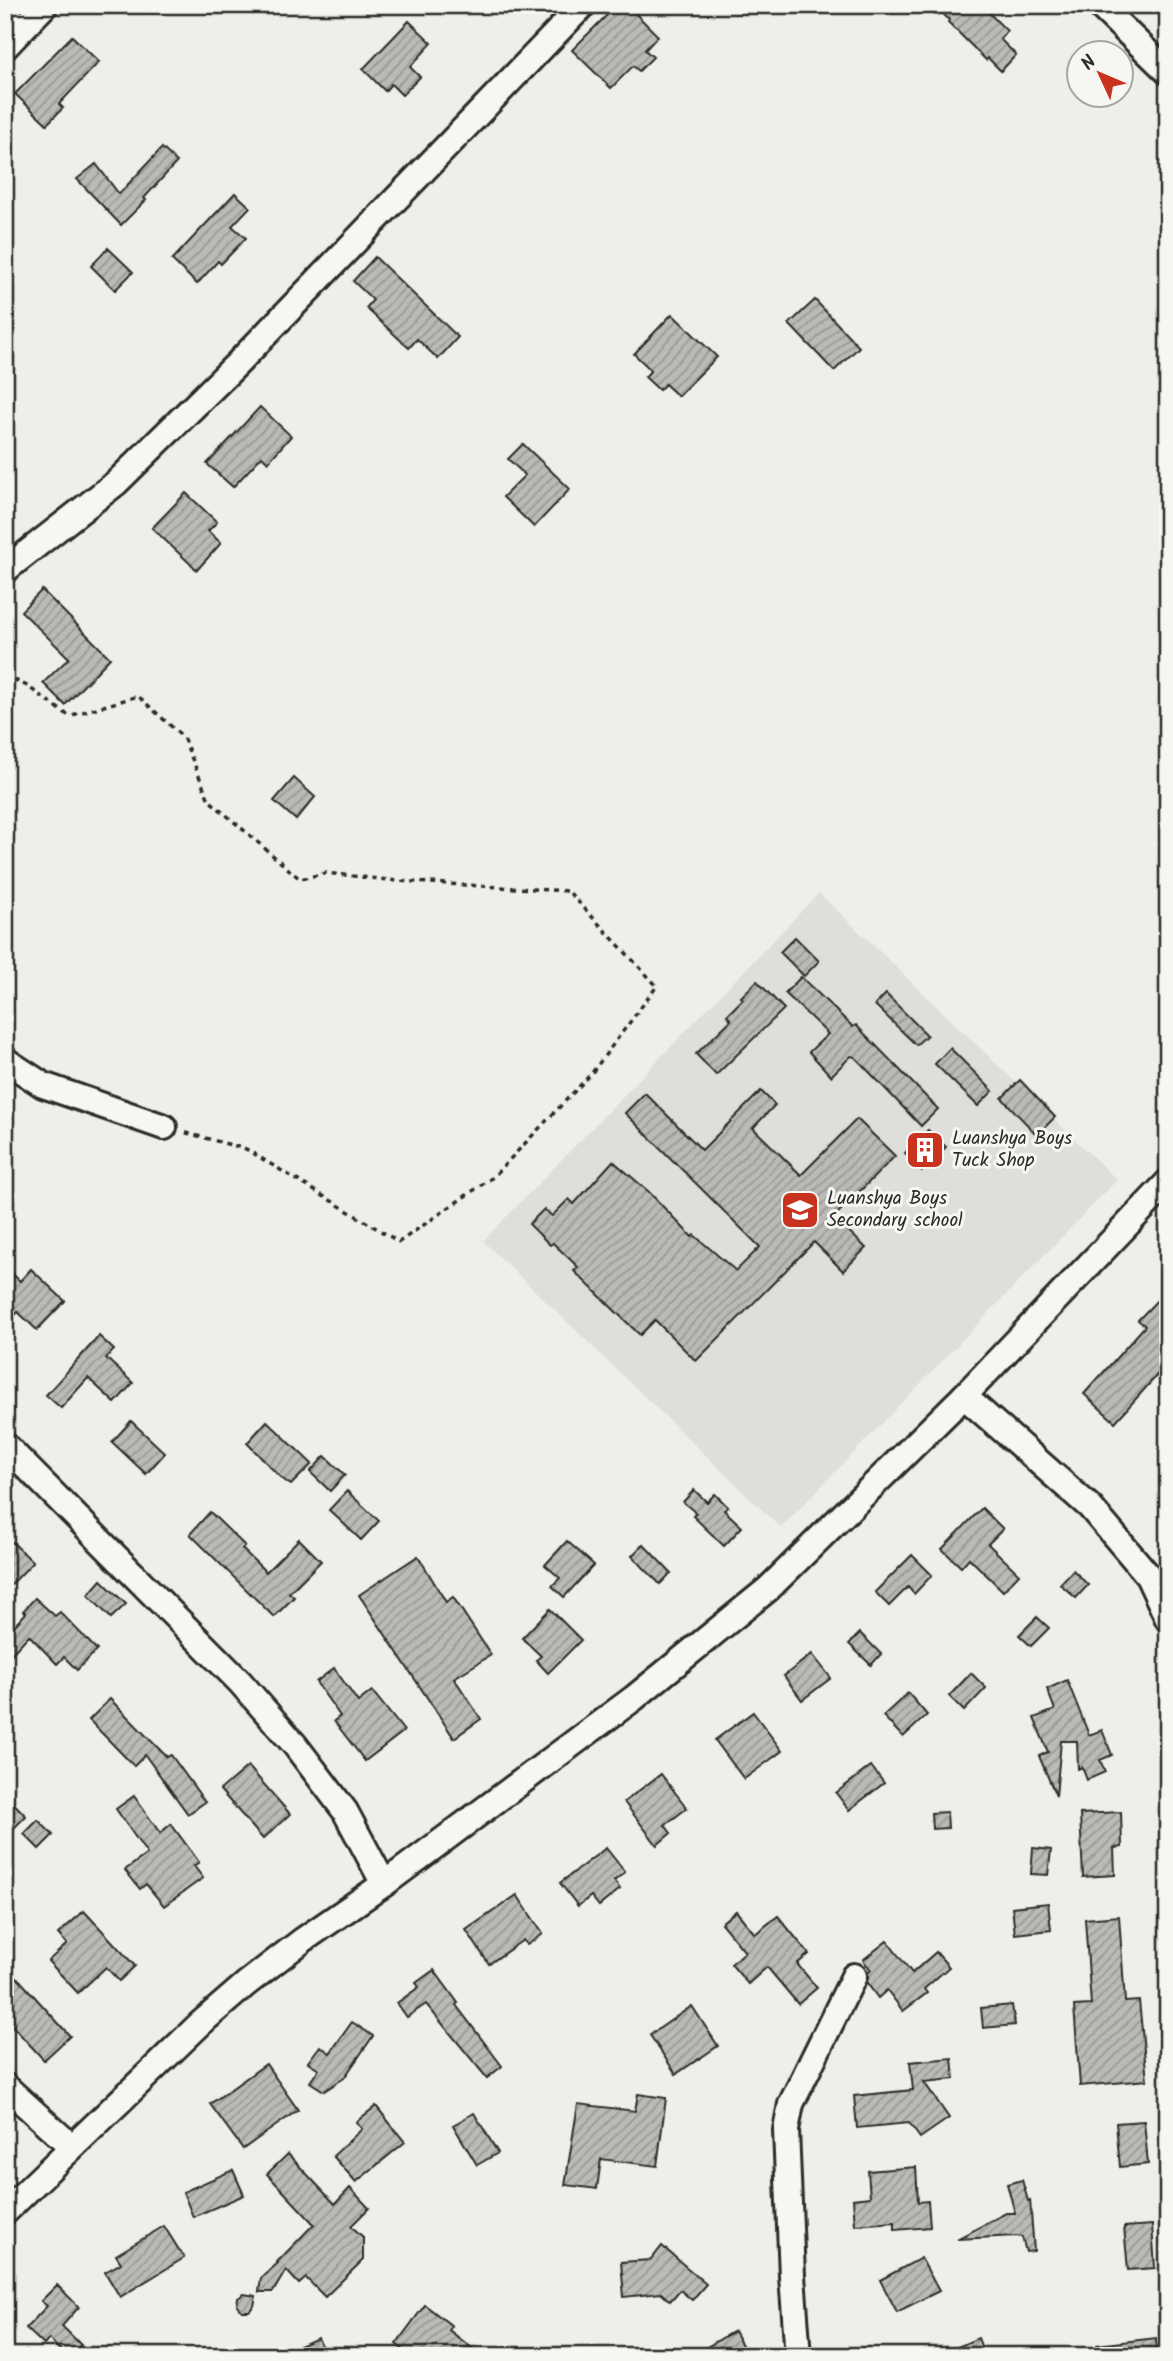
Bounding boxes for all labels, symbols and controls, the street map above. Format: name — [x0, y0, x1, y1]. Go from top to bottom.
north arrow — [1064, 38, 1134, 108]
text: N — [1074, 49, 1104, 78]
place label: Luanshya Boys Tuck Shop — [952, 1124, 1072, 1176]
building icon: Luanshya Boys Tuck Shop — [904, 1129, 946, 1171]
place label: Luanshya Boys Secondary school — [827, 1184, 963, 1236]
school or university icon: Luanshya Boys Secondary school — [779, 1189, 821, 1231]

